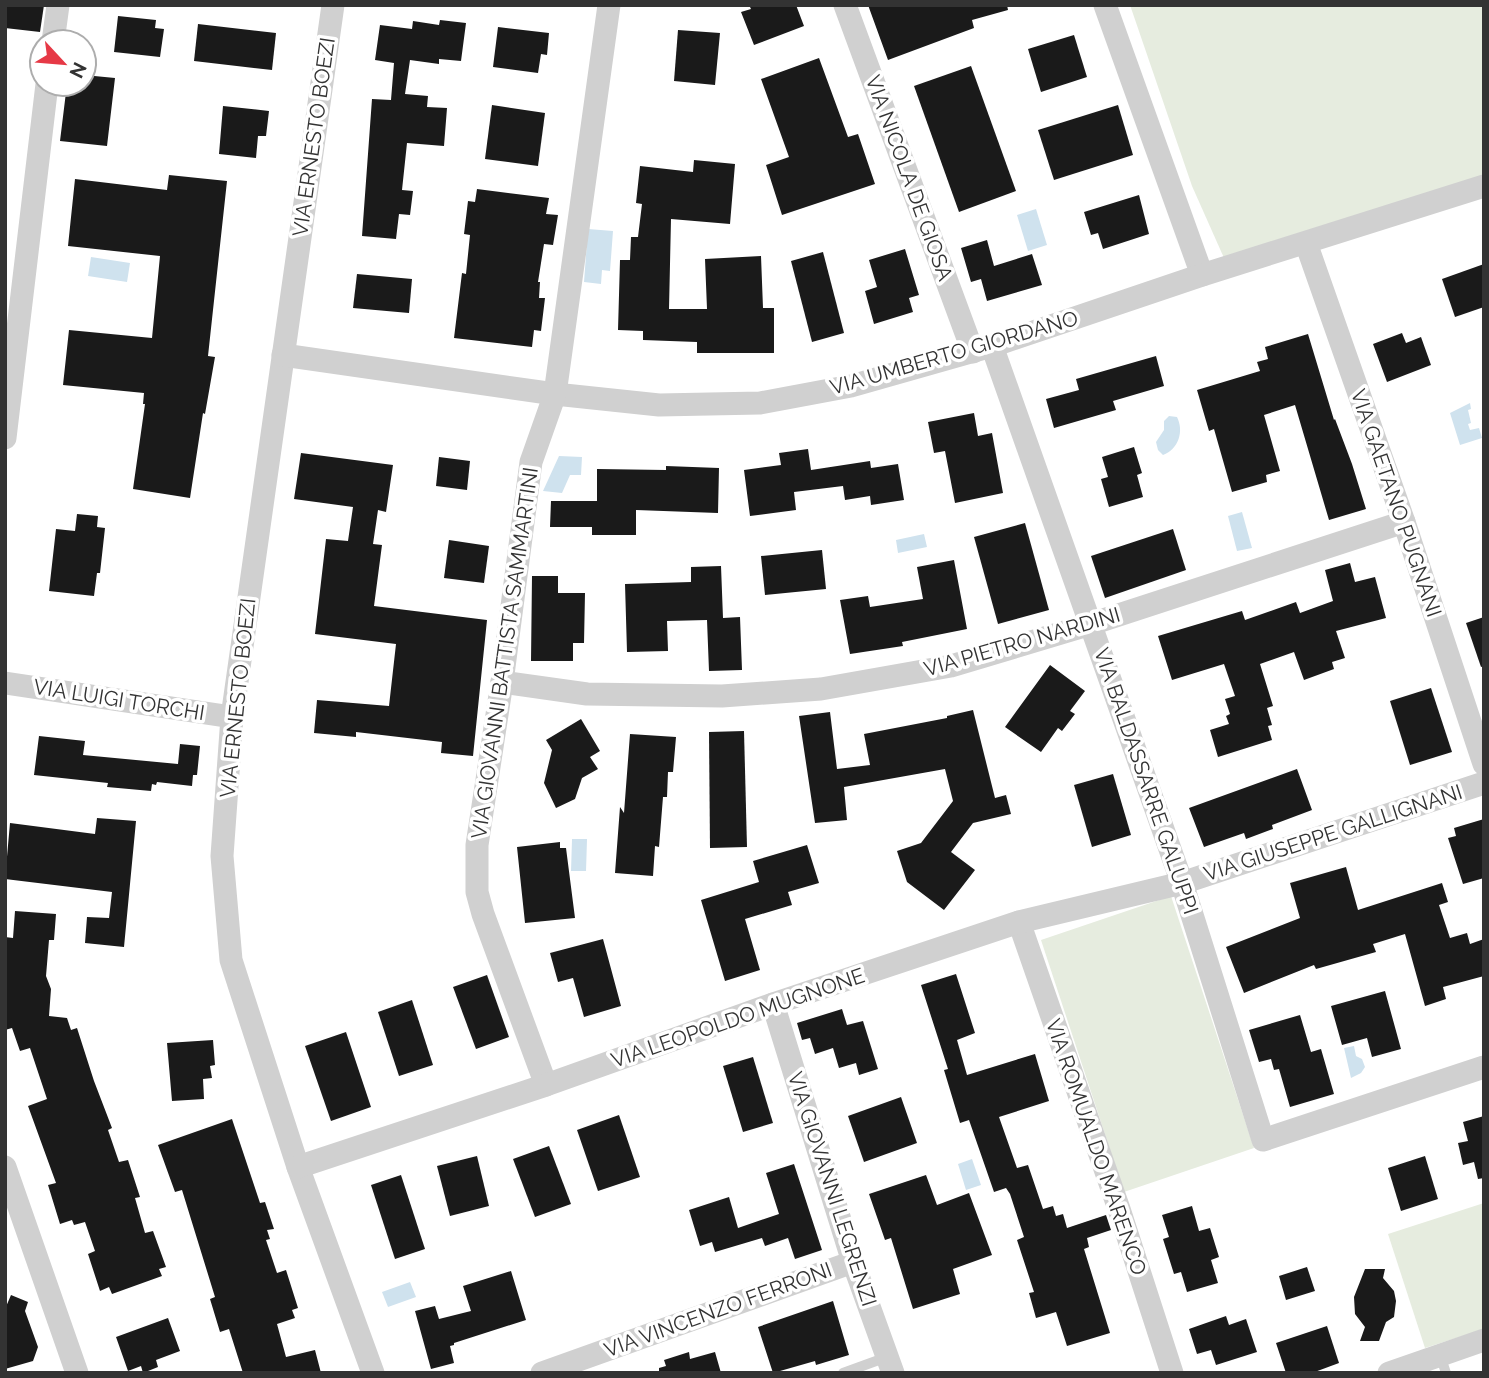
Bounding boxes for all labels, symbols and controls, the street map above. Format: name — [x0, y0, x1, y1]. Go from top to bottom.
north arrow — [28, 28, 98, 98]
street label: VIA ERNESTO BOEZI — [287, 36, 340, 238]
text: N — [65, 59, 91, 82]
street label: VIA NICOLA DE GIOSA — [861, 72, 958, 284]
street label: VIA UMBERTO GIORDANO — [827, 305, 1081, 400]
street label: VIA GAETANO PUGNANI — [1346, 386, 1447, 620]
street label: VIA GIOVANNI BATTISTA SAMMARTINI — [466, 466, 543, 840]
street label: VIA ERNESTO BOEZI — [215, 597, 260, 799]
street label: VIA PIETRO NARDINI — [921, 602, 1123, 681]
street label: VIA BALDASSARRE GALUPPI — [1089, 644, 1204, 917]
street label: VIA LUIGI TORCHI — [32, 674, 206, 725]
street label: VIA GIUSEPPE GALLIGNANI — [1201, 779, 1465, 886]
street label: VIA LEOPOLDO MUGNONE — [608, 962, 868, 1073]
street label: VIA ROMUALDO MARENCO — [1041, 1015, 1152, 1278]
street label: VIA GIOVANNI LEGRENZI — [783, 1069, 882, 1309]
street label: VIA VINCENZO FERRONI — [601, 1257, 835, 1362]

